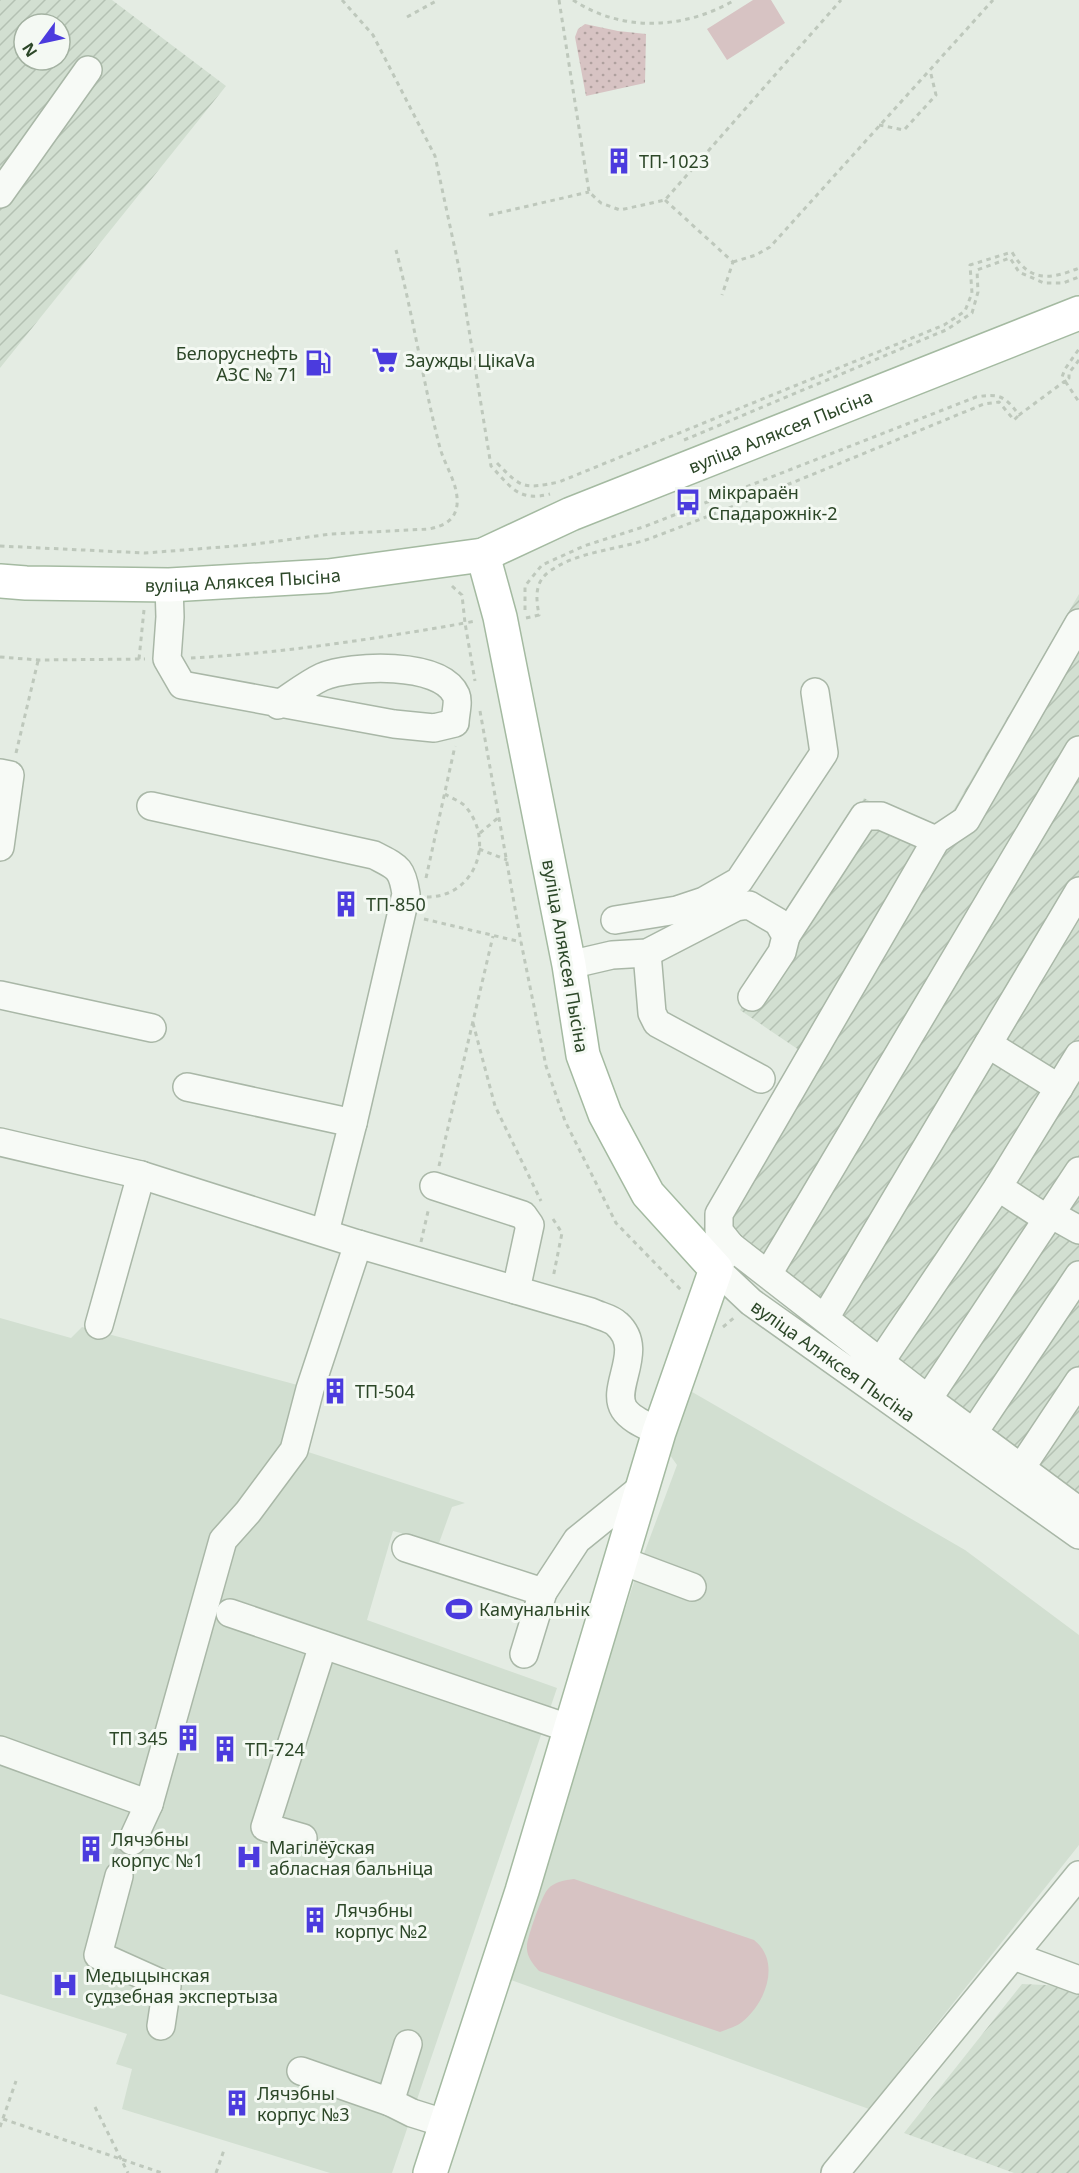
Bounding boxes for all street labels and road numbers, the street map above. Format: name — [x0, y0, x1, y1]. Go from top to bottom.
street label: вуліца Аляксея Пысіна — [685, 384, 876, 478]
street label: вуліца Аляксея Пысіна — [145, 562, 342, 597]
street label: вуліца Аляксея Пысіна — [537, 858, 595, 1054]
street label: вуліца Аляксея Пысіна — [747, 1294, 920, 1427]

